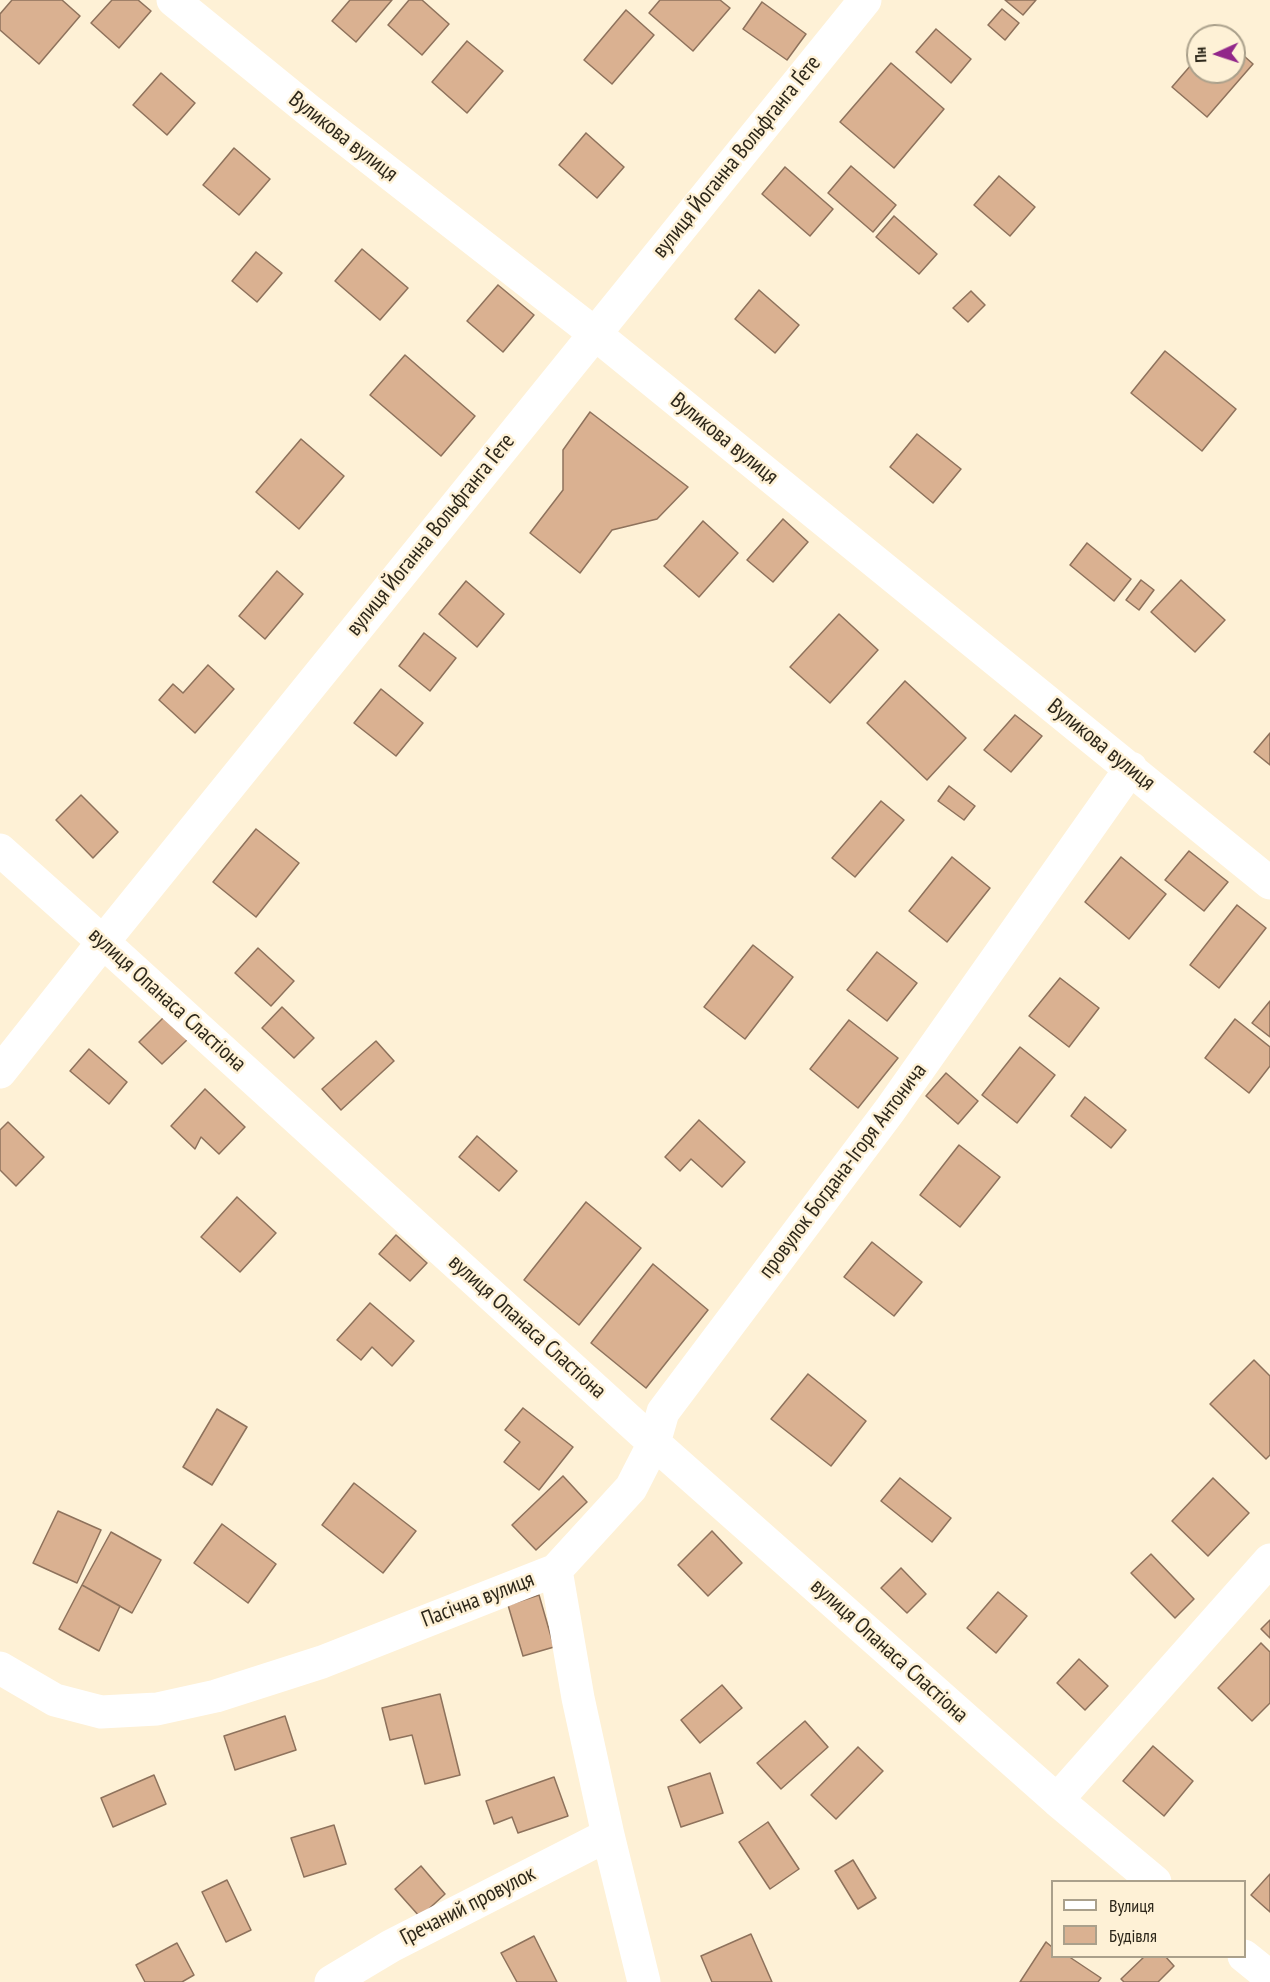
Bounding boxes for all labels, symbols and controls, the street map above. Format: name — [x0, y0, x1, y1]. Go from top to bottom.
north arrow — [1186, 24, 1246, 84]
text: Пн — [1190, 47, 1210, 63]
street label: вулиця Йоганна Вольфганга Ґете — [647, 51, 827, 263]
street label: Вуликова вулиця — [283, 86, 403, 188]
street label: Вуликова вулиця — [665, 388, 783, 490]
street label: вулиця Йоганна Вольфганга Ґете — [341, 429, 521, 641]
street label: Вуликова вулиця — [1042, 694, 1160, 796]
street label: вулиця Опанаса Сластіона — [83, 922, 251, 1078]
street label: провулок Богдана-Ігоря Антонича — [754, 1058, 932, 1284]
street label: вулиця Опанаса Сластіона — [443, 1249, 611, 1405]
street label: Пасічна вулиця — [418, 1566, 538, 1634]
street label: вулиця Опанаса Сластіона — [805, 1573, 973, 1729]
street label: Гречаний провулок — [396, 1861, 540, 1951]
legend — [1051, 1880, 1246, 1958]
text: Вулиця — [1109, 1894, 1154, 1917]
text: Будівля — [1109, 1924, 1157, 1947]

